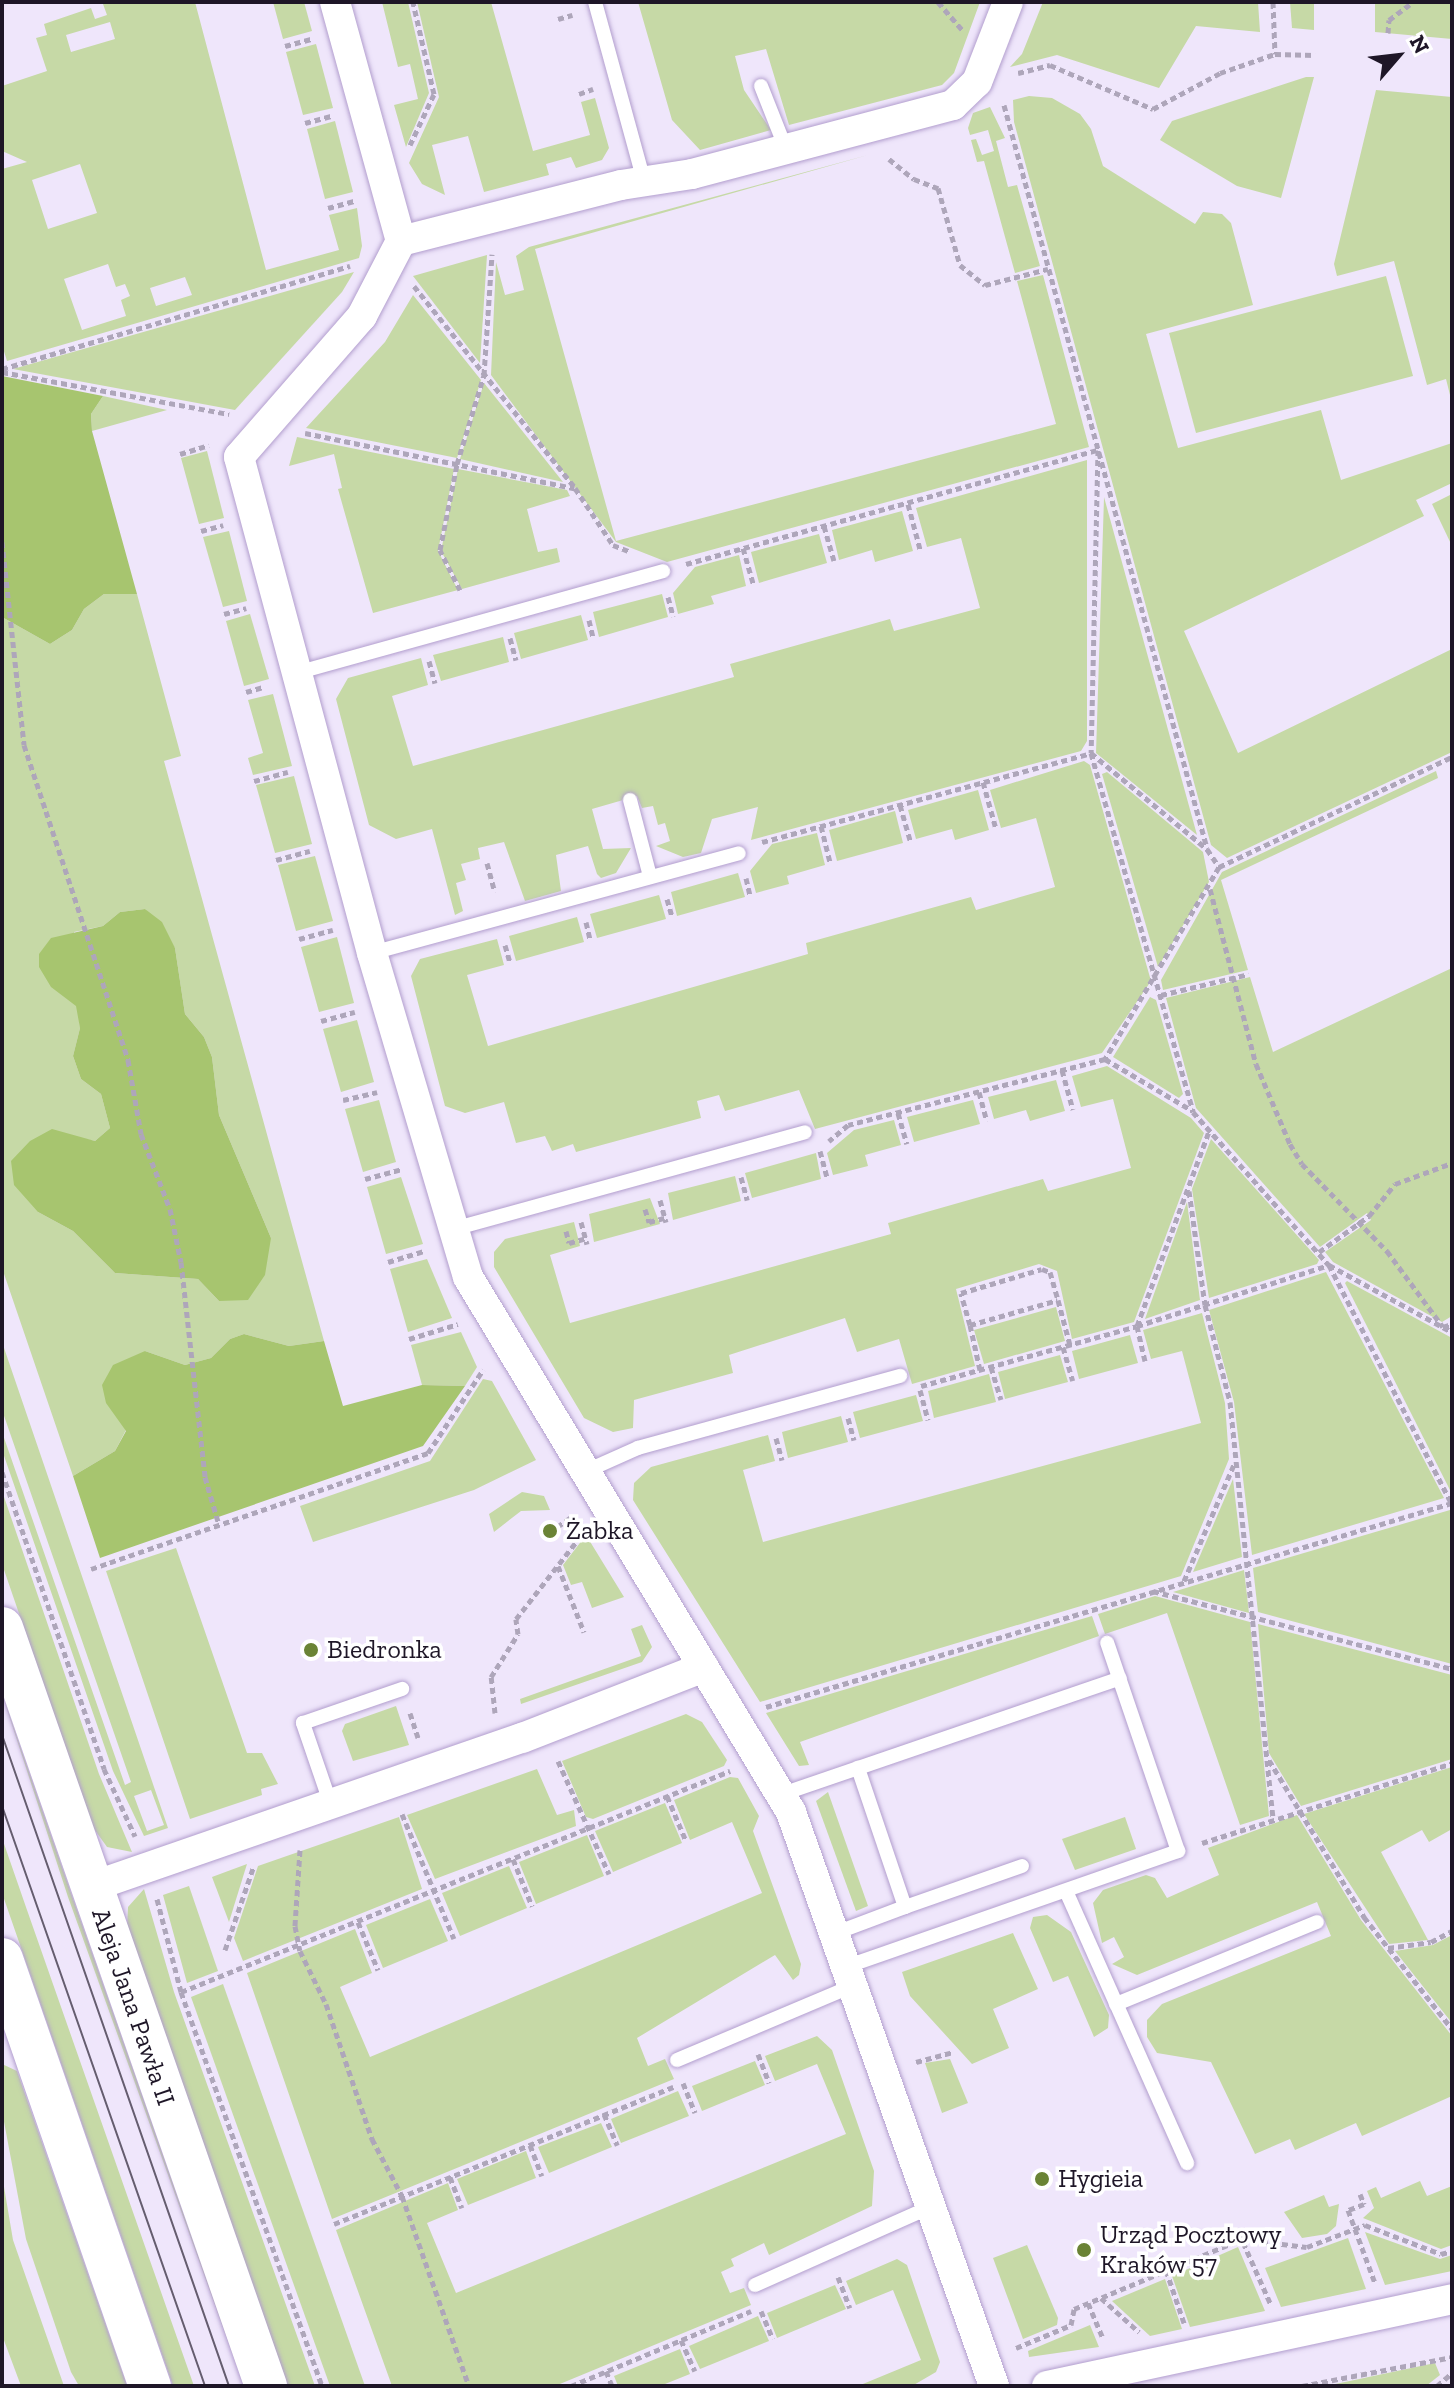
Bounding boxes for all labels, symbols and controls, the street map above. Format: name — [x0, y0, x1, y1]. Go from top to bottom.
north arrow — [1358, 16, 1438, 96]
text: N — [1404, 31, 1435, 58]
place label: Żabka — [566, 1515, 634, 1547]
marker: Żabka — [541, 1522, 559, 1540]
place label: Biedronka — [327, 1634, 442, 1666]
marker: Biedronka — [302, 1641, 320, 1659]
street label: Aleja Jana Pawła II — [85, 1904, 181, 2110]
place label: Hygieia — [1058, 2163, 1143, 2195]
marker: Hygieia — [1033, 2170, 1051, 2188]
place label: Urząd Pocztowy Kraków 57 — [1100, 2219, 1281, 2280]
marker: Urząd Pocztowy Kraków 57 — [1075, 2241, 1093, 2259]

